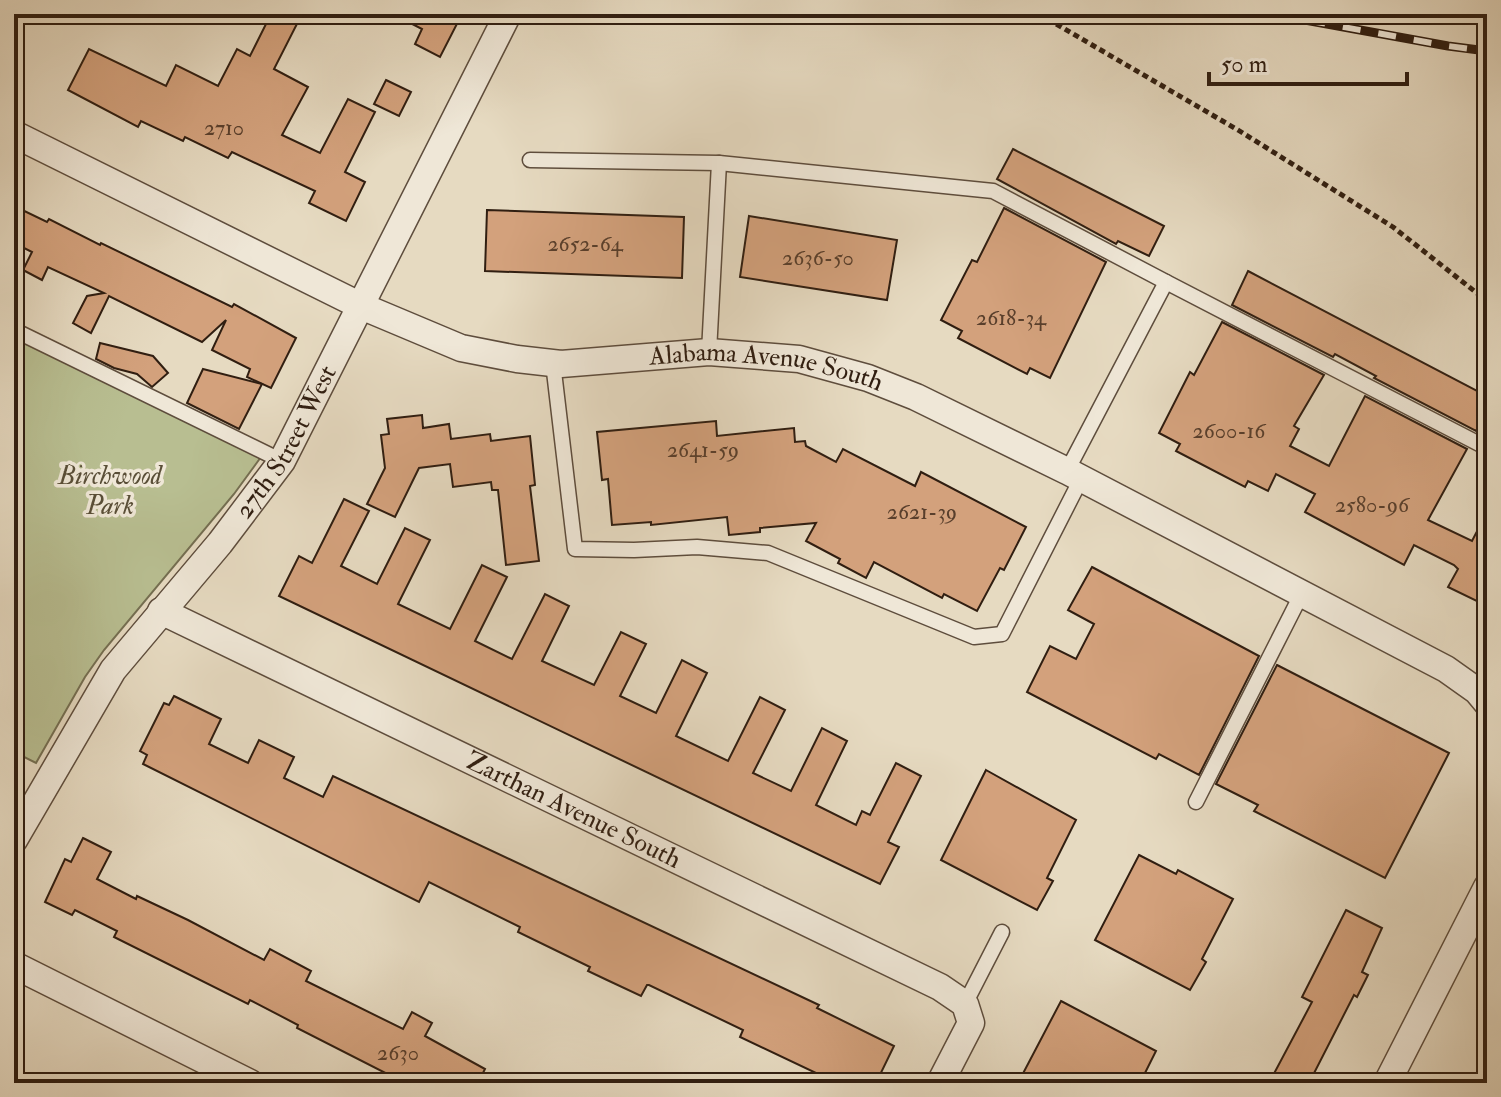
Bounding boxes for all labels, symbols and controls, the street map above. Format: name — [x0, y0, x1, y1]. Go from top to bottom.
scale bar — [1209, 36, 1407, 86]
text: 50 m — [1221, 49, 1268, 80]
house number: 2710 — [204, 114, 244, 142]
house number: 2652-64 — [547, 230, 624, 258]
house number: 2636-50 — [782, 244, 854, 272]
house number: 2618-34 — [976, 304, 1047, 332]
street label: Alabama Avenue South — [647, 336, 888, 399]
street label: 27th Street West — [228, 360, 344, 525]
house number: 2600-16 — [1193, 417, 1267, 445]
house number: 2641-59 — [667, 436, 739, 464]
park label: Birchwood Park — [56, 460, 164, 522]
house number: 2580-96 — [1335, 491, 1411, 519]
house number: 2621-39 — [887, 498, 957, 526]
street label: Zarthan Avenue South — [461, 745, 686, 876]
house number: 2630 — [377, 1039, 419, 1067]

